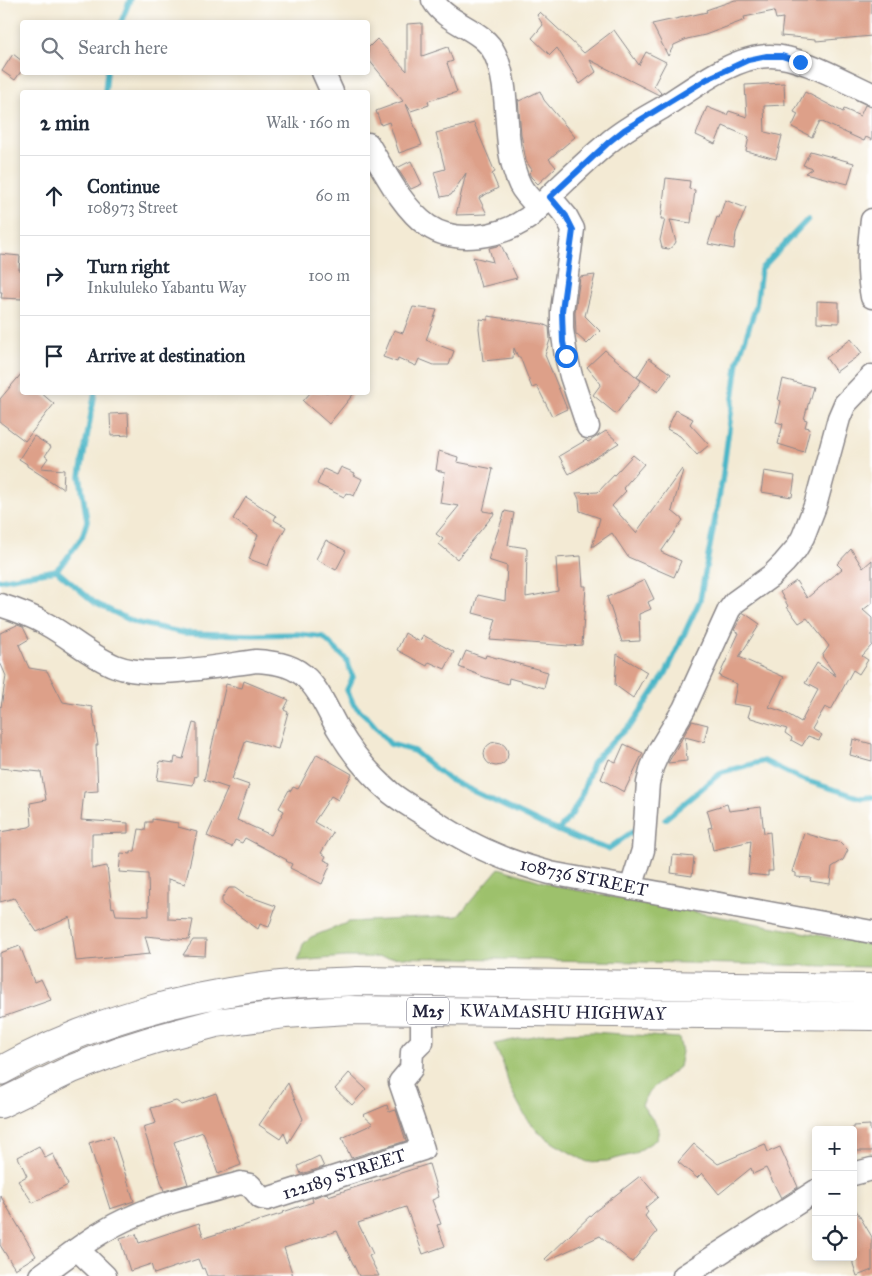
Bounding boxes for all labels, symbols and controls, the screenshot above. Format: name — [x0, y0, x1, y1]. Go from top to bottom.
search box — [20, 20, 370, 75]
icon: search — [38, 34, 66, 62]
text: Search here — [78, 36, 168, 59]
route end — [789, 51, 812, 74]
text: 2 min — [40, 110, 90, 136]
text: Walk · 160 m — [266, 113, 350, 132]
text: Continue — [87, 175, 160, 198]
icon: ahead — [40, 182, 68, 210]
text: 60 m — [316, 186, 350, 205]
text: 108973 Street — [87, 198, 178, 217]
text: Turn right — [87, 255, 170, 278]
icon: right — [40, 262, 68, 290]
text: 100 m — [308, 266, 350, 285]
text: Inkululeko Yabantu Way — [87, 278, 246, 297]
icon: arrive — [40, 342, 68, 370]
text: Arrive at destination — [87, 344, 245, 367]
route start — [555, 345, 578, 368]
street label: 108736 STREET — [518, 853, 650, 901]
road number: M25 — [407, 998, 449, 1024]
street label: KWAMASHU HIGHWAY — [459, 999, 667, 1025]
map controls — [812, 1126, 857, 1261]
button: + — [812, 1126, 857, 1171]
street label: 122189 STREET — [279, 1144, 409, 1204]
button: − — [812, 1171, 857, 1216]
button: locate — [812, 1216, 857, 1261]

